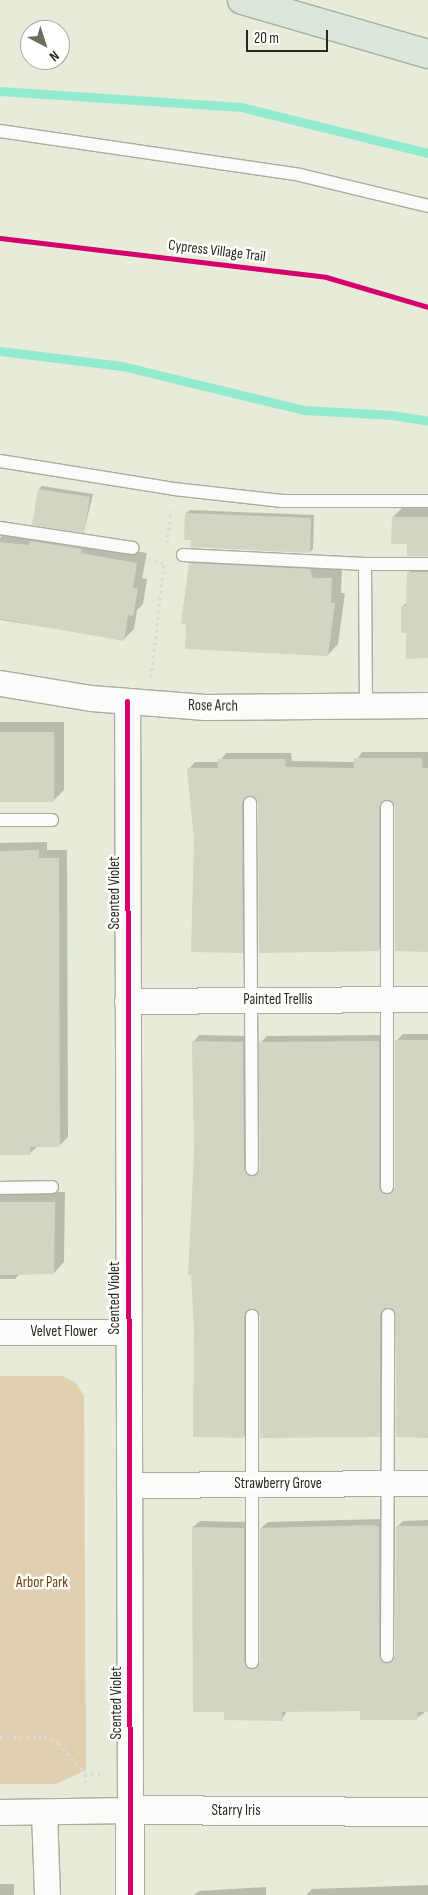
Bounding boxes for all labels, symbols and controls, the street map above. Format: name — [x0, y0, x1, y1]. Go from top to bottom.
north arrow — [20, 20, 70, 70]
scale bar — [248, 20, 330, 52]
text: 20 m — [254, 29, 279, 48]
text: N — [46, 47, 63, 65]
street label: Cypress Village Trail — [167, 236, 267, 266]
street label: Rose Arch — [188, 697, 238, 715]
street label: Scented Violet — [106, 856, 124, 930]
street label: Painted Trellis — [243, 991, 313, 1009]
street label: Scented Violet — [106, 1261, 124, 1335]
street label: Velvet Flower — [30, 1323, 98, 1341]
street label: Strawberry Grove — [234, 1475, 322, 1493]
park label: Arbor Park — [16, 1574, 68, 1592]
street label: Scented Violet — [108, 1666, 126, 1740]
street label: Starry Iris — [211, 1802, 261, 1820]

